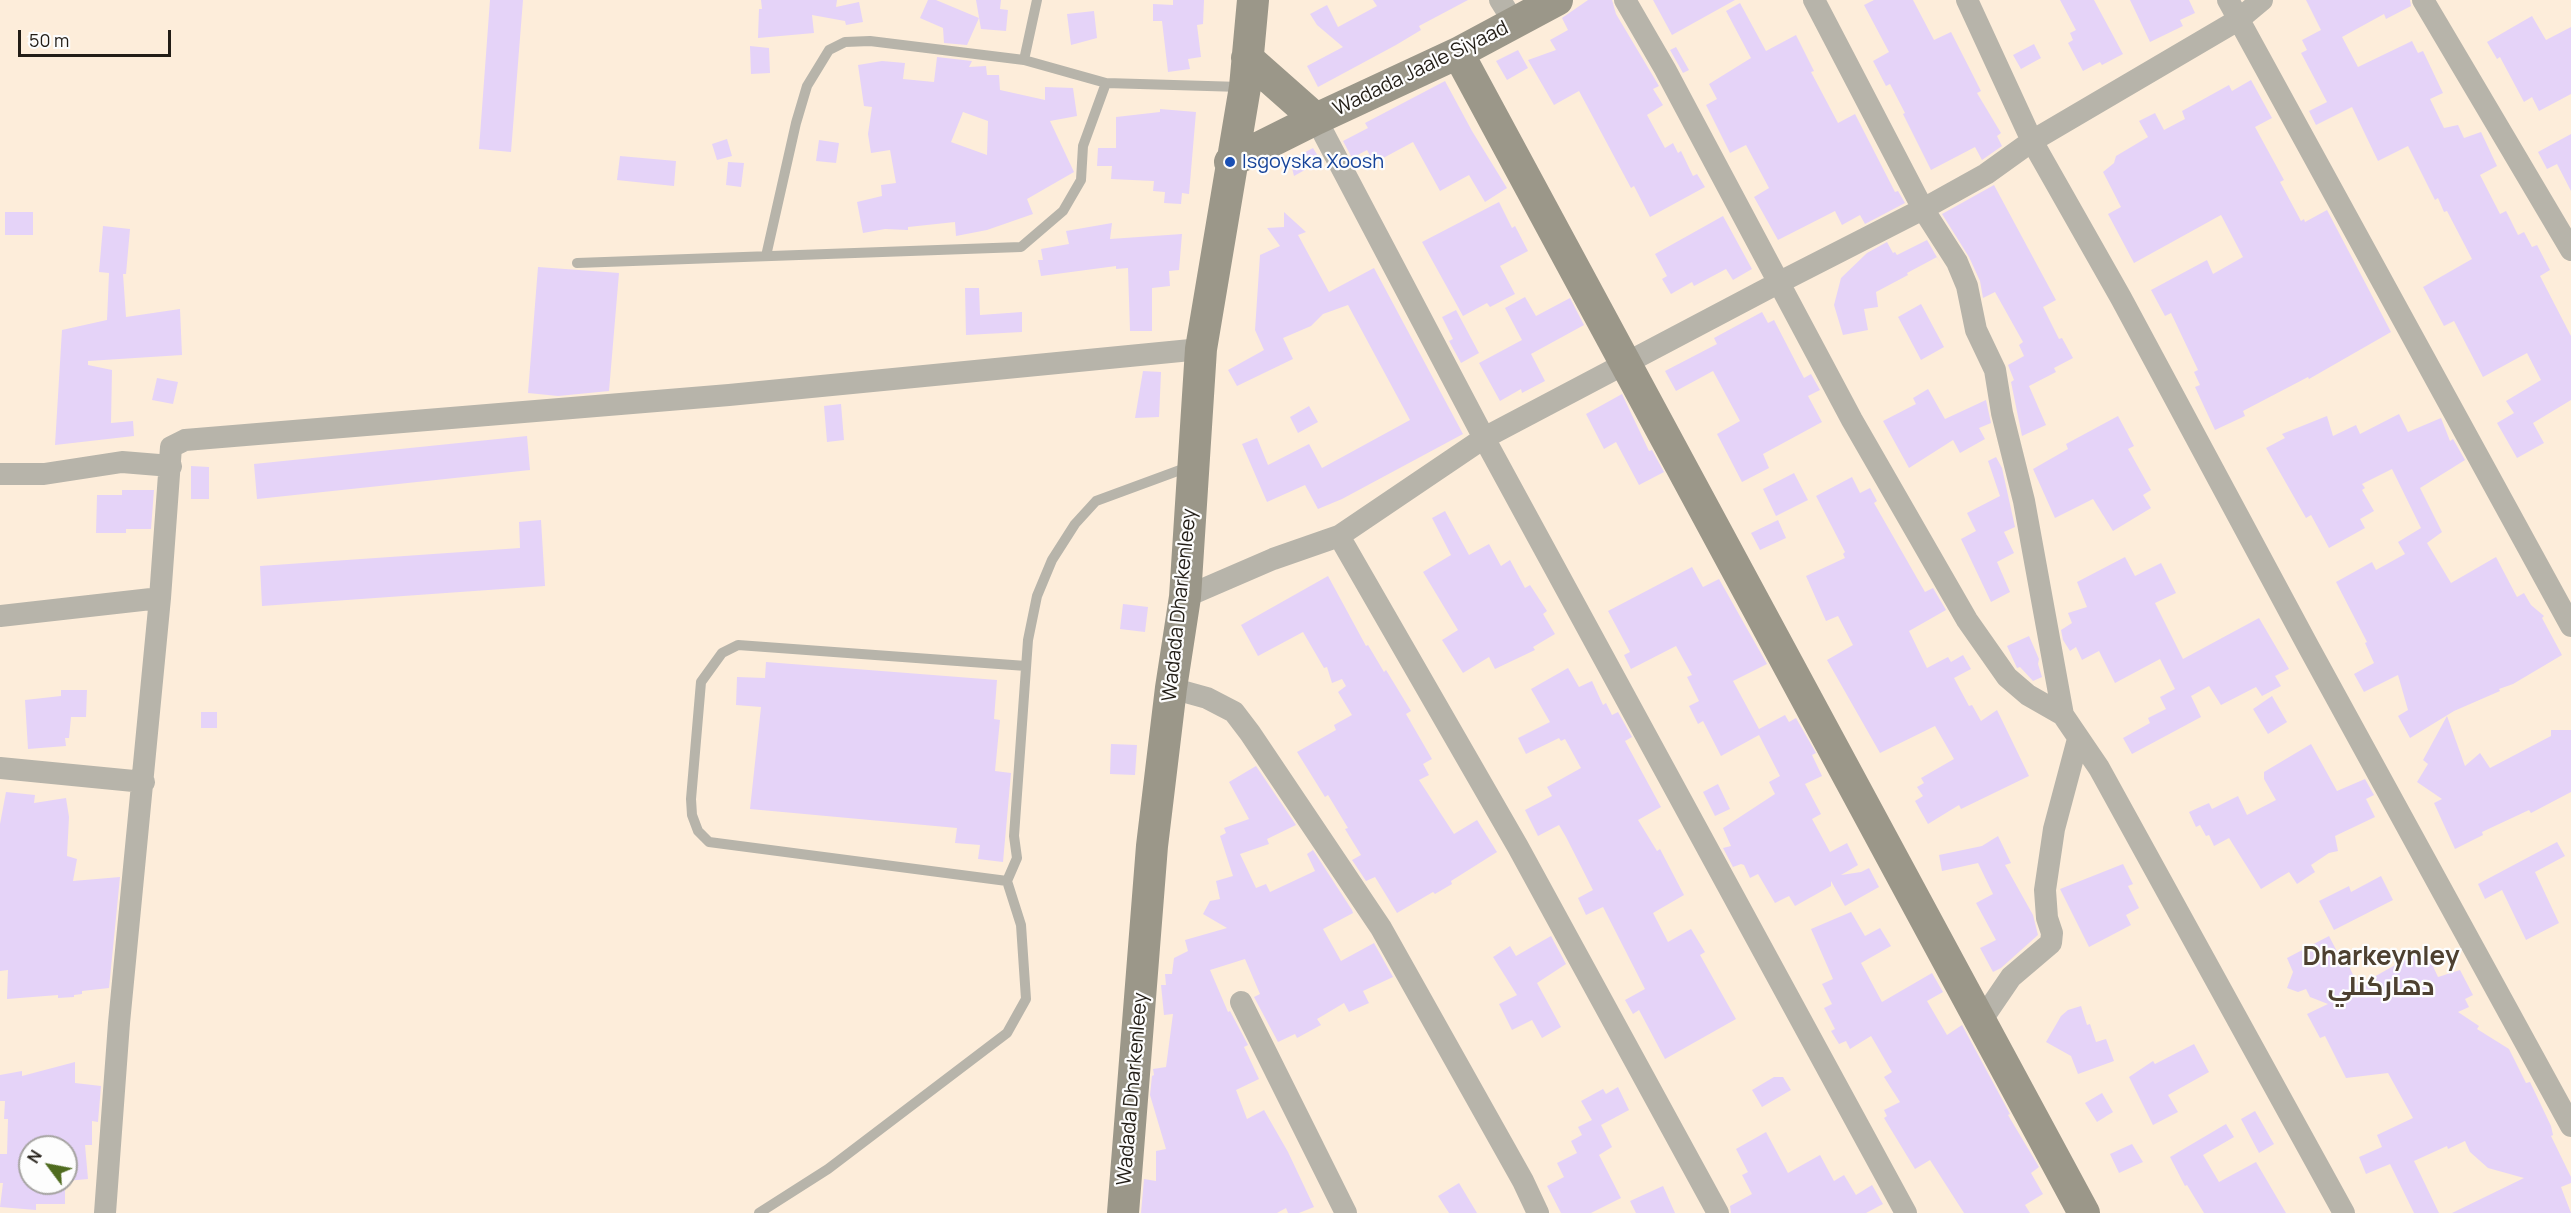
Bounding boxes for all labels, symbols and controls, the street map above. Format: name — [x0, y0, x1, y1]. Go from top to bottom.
street label: Wadada Jaale Siyaad — [1329, 16, 1513, 122]
scale bar — [21, 18, 174, 56]
text: 50 m — [29, 28, 69, 52]
place label: Isgoyska Xoosh — [1242, 150, 1384, 174]
marker: Isgoyska Xoosh — [1223, 155, 1237, 169]
street label: Wadada Dharkenleey — [1158, 507, 1202, 703]
district label: Dharkeynley دهاركنلي — [2303, 942, 2459, 1004]
street label: Wadada Dharkenleey — [1113, 991, 1153, 1187]
north arrow — [18, 1135, 78, 1195]
text: N — [22, 1146, 47, 1167]

